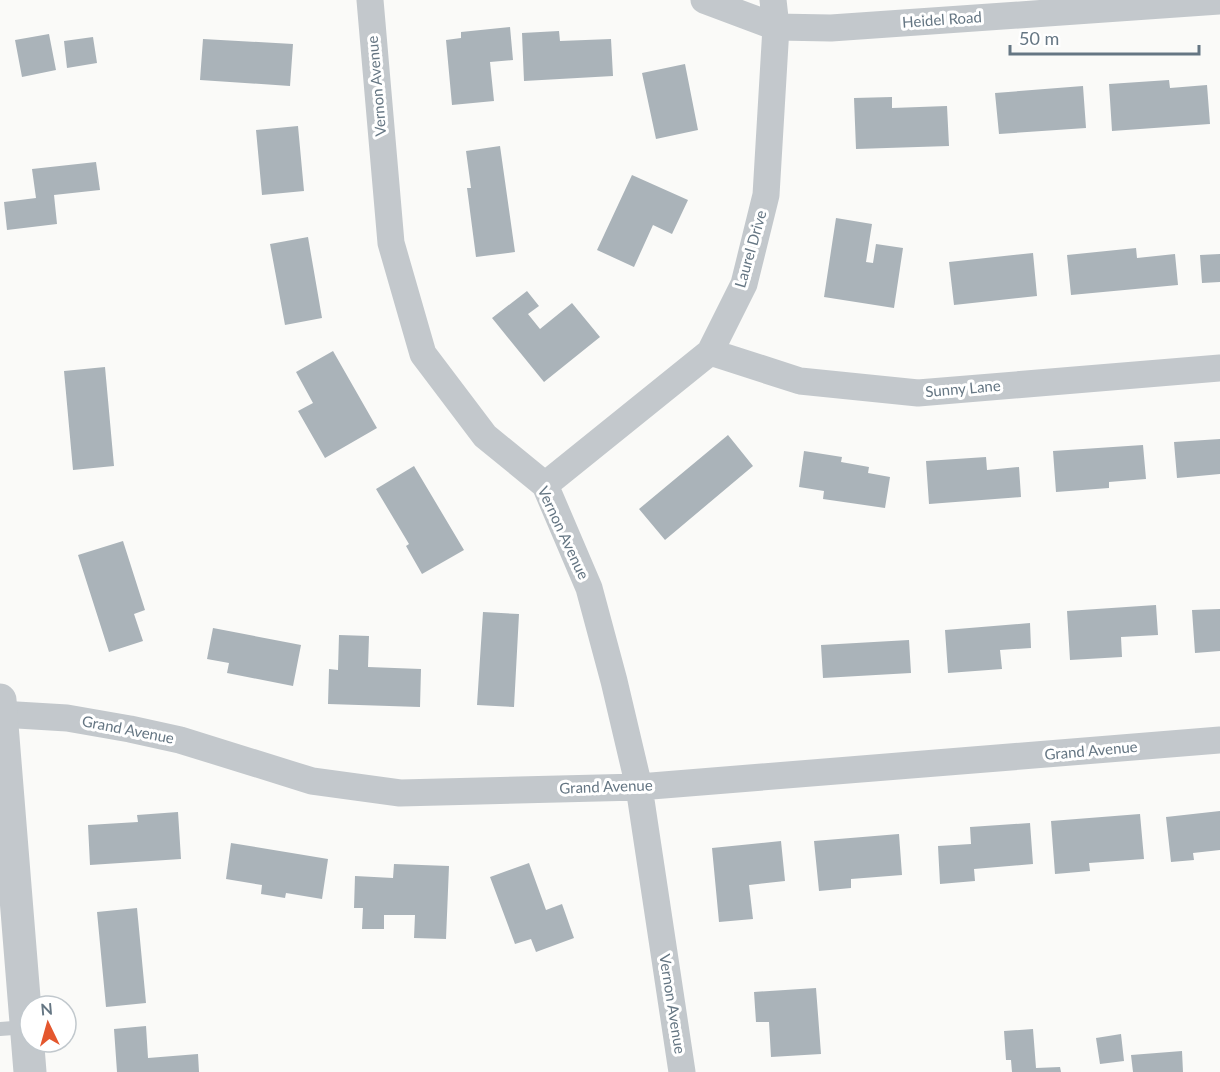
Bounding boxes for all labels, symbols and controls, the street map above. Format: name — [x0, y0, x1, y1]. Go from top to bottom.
street label: Heidel Road — [902, 7, 982, 31]
scale bar — [1010, 18, 1199, 56]
text: 50 m — [1019, 27, 1059, 49]
street label: Vernon Avenue — [363, 35, 389, 137]
street label: Laurel Drive — [730, 208, 770, 290]
street label: Sunny Lane — [924, 376, 1001, 400]
street label: Vernon Avenue — [534, 483, 593, 582]
street label: Grand Avenue — [81, 711, 176, 747]
street label: Grand Avenue — [1044, 737, 1138, 763]
street label: Grand Avenue — [559, 775, 653, 797]
street label: Vernon Avenue — [656, 953, 690, 1055]
north arrow — [18, 994, 78, 1054]
text: N — [40, 999, 54, 1019]

